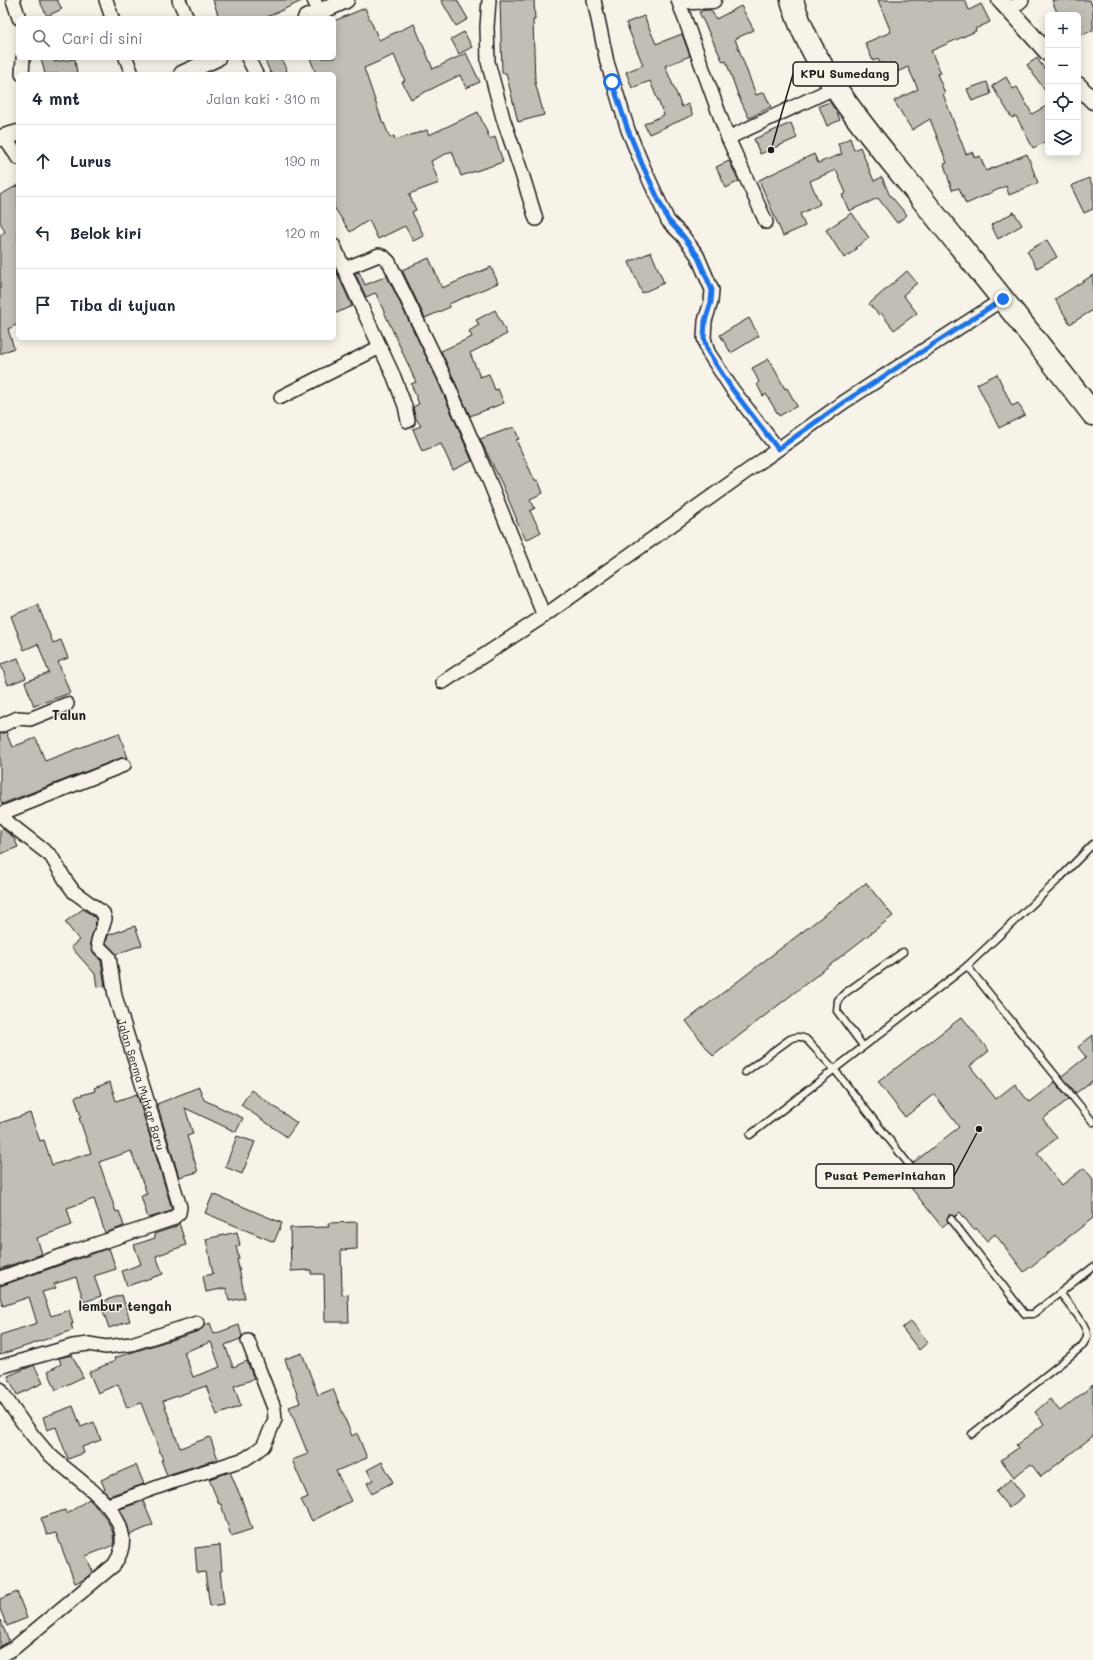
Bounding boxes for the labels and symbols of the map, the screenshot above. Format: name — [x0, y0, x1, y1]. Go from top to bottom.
callout: KPU Sumedang — [793, 62, 898, 86]
text: KPU Sumedang — [801, 65, 889, 81]
route start — [603, 73, 621, 91]
route end — [994, 290, 1012, 308]
district label: Talun — [52, 706, 86, 723]
street label: Jalan Serma Muhtar Baru — [115, 1016, 169, 1152]
callout: Pusat Pemerintahan — [816, 1164, 954, 1188]
text: Pusat Pemerintahan — [824, 1167, 946, 1183]
district label: lembur tengah — [78, 1297, 172, 1314]

